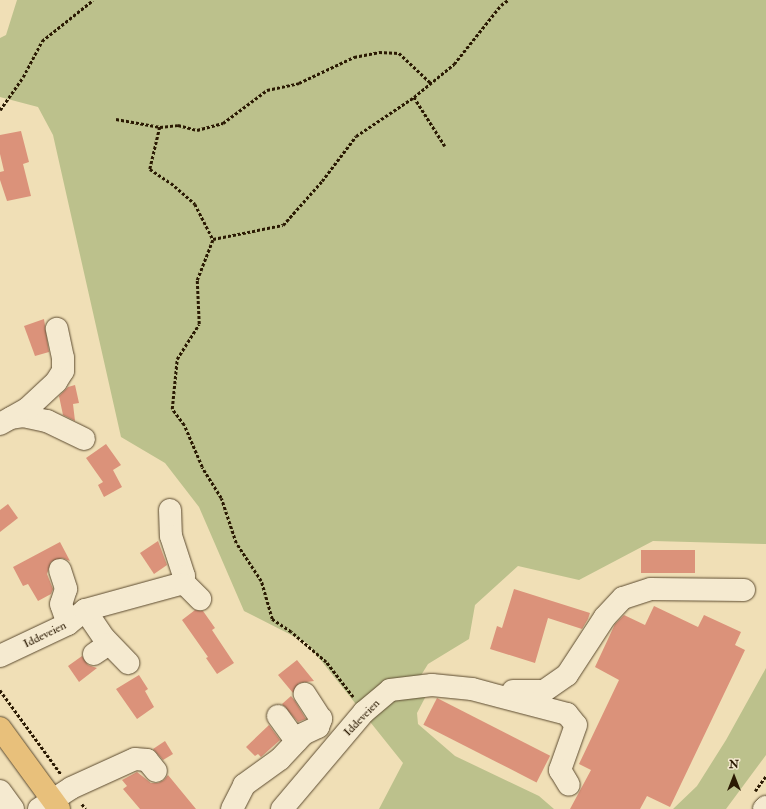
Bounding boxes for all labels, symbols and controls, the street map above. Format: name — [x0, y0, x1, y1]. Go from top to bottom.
street label: Iddeveien — [21, 618, 69, 652]
street label: Iddeveien — [341, 696, 383, 740]
north arrow — [714, 757, 754, 797]
text: N — [729, 758, 739, 771]

